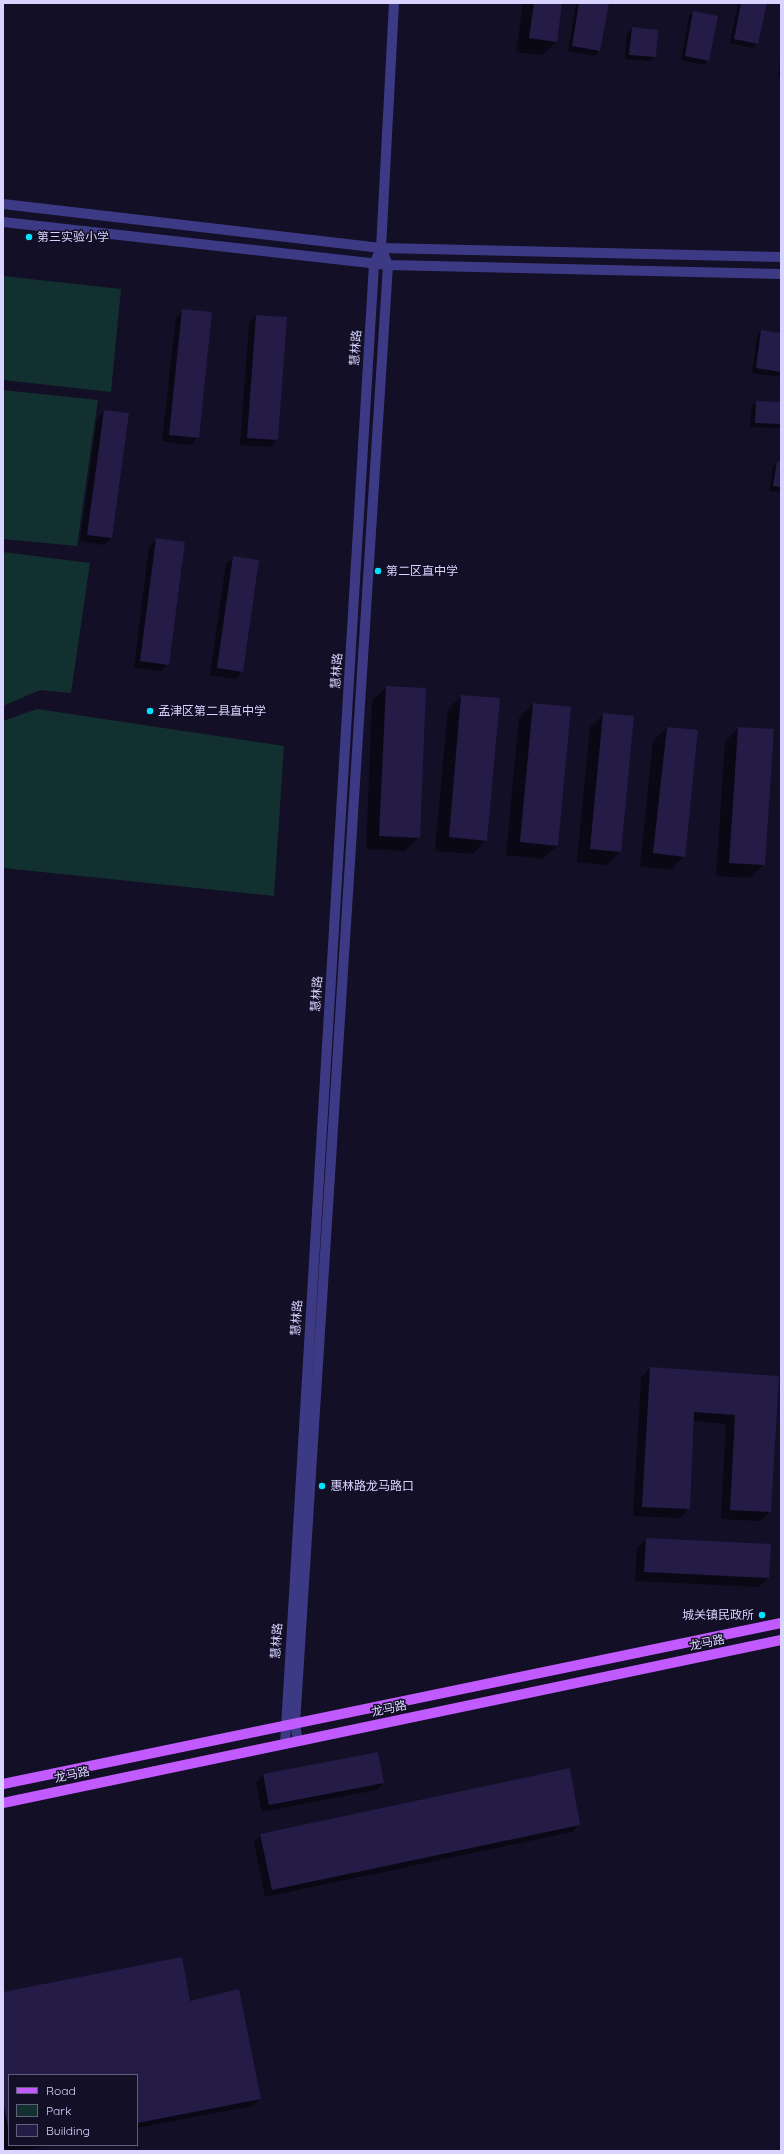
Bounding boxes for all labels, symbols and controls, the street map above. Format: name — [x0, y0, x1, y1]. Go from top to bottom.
place label: 第三实验小学 — [37, 230, 109, 244]
marker: 第三实验小学 — [24, 232, 34, 242]
street label: 慧林路 — [348, 330, 364, 366]
place label: 第二区直中学 — [386, 564, 458, 578]
marker: 第二区直中学 — [373, 566, 383, 576]
street label: 慧林路 — [329, 653, 345, 689]
place label: 孟津区第二县直中学 — [158, 704, 266, 718]
marker: 孟津区第二县直中学 — [145, 706, 155, 716]
street label: 慧林路 — [309, 976, 325, 1012]
street label: 慧林路 — [289, 1300, 305, 1336]
place label: 惠林路龙马路口 — [330, 1479, 414, 1493]
marker: 惠林路龙马路口 — [317, 1481, 327, 1491]
place label: 城关镇民政所 — [682, 1608, 754, 1622]
marker: 城关镇民政所 — [757, 1610, 767, 1620]
street label: 慧林路 — [269, 1623, 285, 1659]
street label: 龙马路 — [688, 1632, 726, 1654]
street label: 龙马路 — [370, 1698, 408, 1720]
street label: 龙马路 — [53, 1764, 91, 1786]
legend — [8, 2074, 138, 2146]
text: Road — [46, 2083, 76, 2098]
text: Park — [46, 2103, 71, 2118]
text: Building — [46, 2123, 90, 2138]

